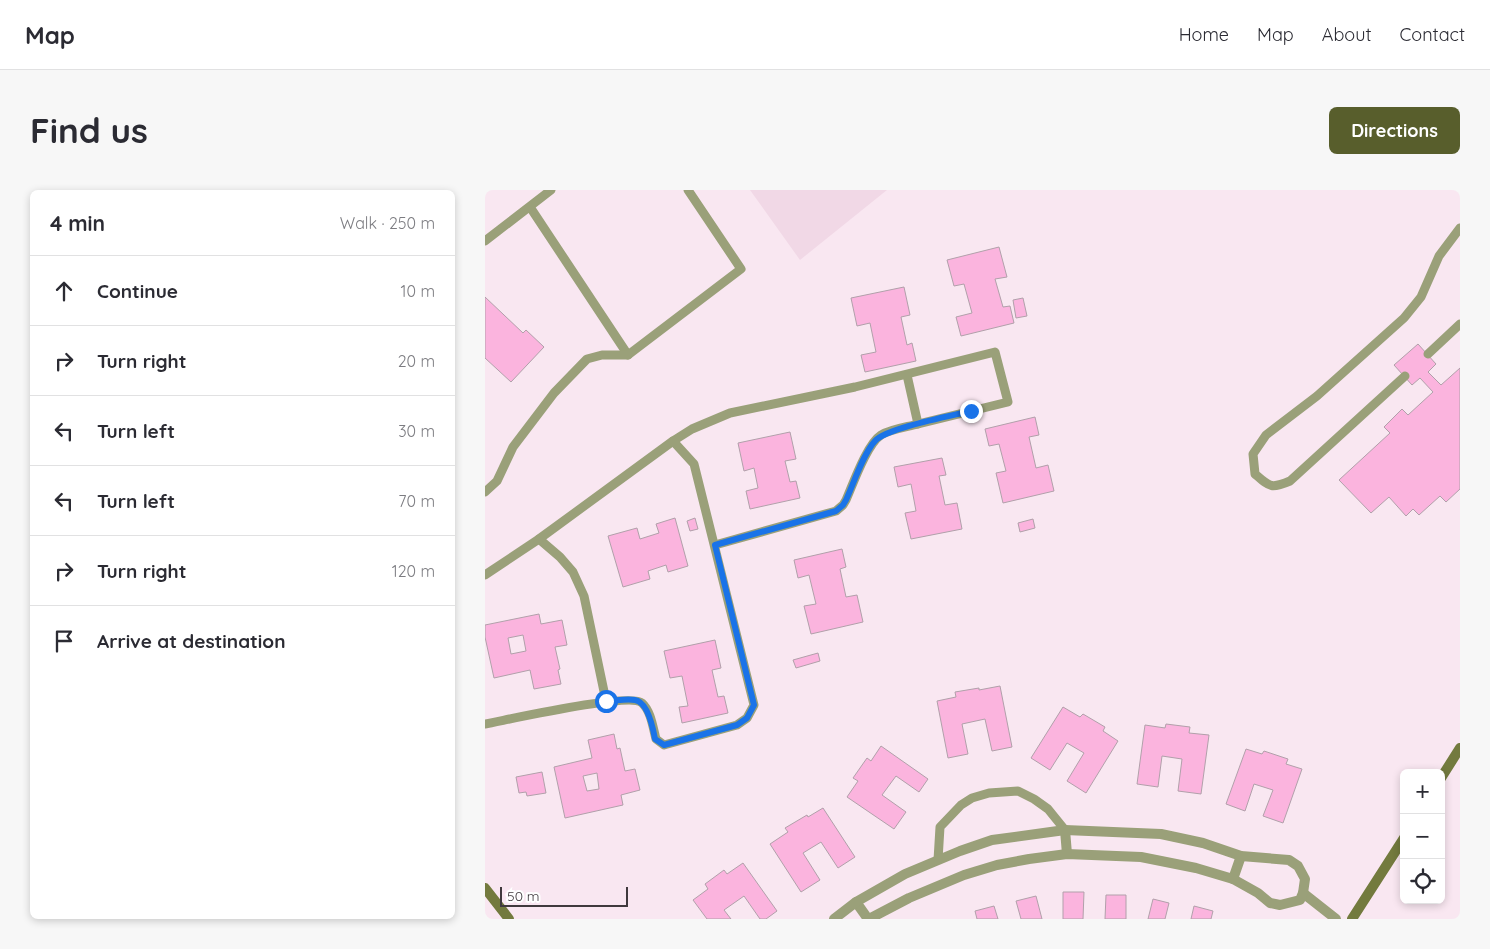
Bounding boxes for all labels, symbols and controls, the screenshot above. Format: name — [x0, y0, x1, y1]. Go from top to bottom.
text: Map — [25, 20, 75, 50]
text: Home — [1179, 23, 1229, 46]
text: Map — [1257, 23, 1294, 46]
text: About — [1322, 23, 1372, 46]
text: Contact — [1400, 23, 1465, 46]
button: Directions — [1329, 107, 1460, 154]
text: Find us — [30, 108, 148, 152]
text: 4 min — [50, 210, 105, 236]
text: Walk · 250 m — [340, 213, 435, 233]
icon: ahead — [50, 277, 78, 305]
text: Continue — [97, 279, 178, 303]
text: 10 m — [401, 281, 435, 301]
icon: right — [50, 347, 78, 375]
text: Turn right — [97, 349, 186, 373]
text: 20 m — [398, 351, 435, 371]
route end — [960, 400, 983, 423]
icon: left — [50, 417, 78, 445]
text: Turn left — [97, 419, 175, 443]
text: 30 m — [398, 421, 435, 441]
icon: left — [50, 487, 78, 515]
text: Turn left — [97, 489, 175, 513]
text: 70 m — [398, 491, 435, 511]
icon: right — [50, 557, 78, 585]
text: Turn right — [97, 559, 186, 583]
text: 120 m — [392, 561, 435, 581]
icon: arrive — [50, 627, 78, 655]
text: Arrive at destination — [97, 629, 286, 653]
route start — [595, 690, 618, 713]
map controls — [1400, 769, 1445, 904]
button: + — [1400, 769, 1445, 814]
button: − — [1400, 814, 1445, 859]
button: locate — [1400, 859, 1445, 904]
scale bar — [500, 884, 627, 907]
text: 50 m — [507, 887, 540, 905]

